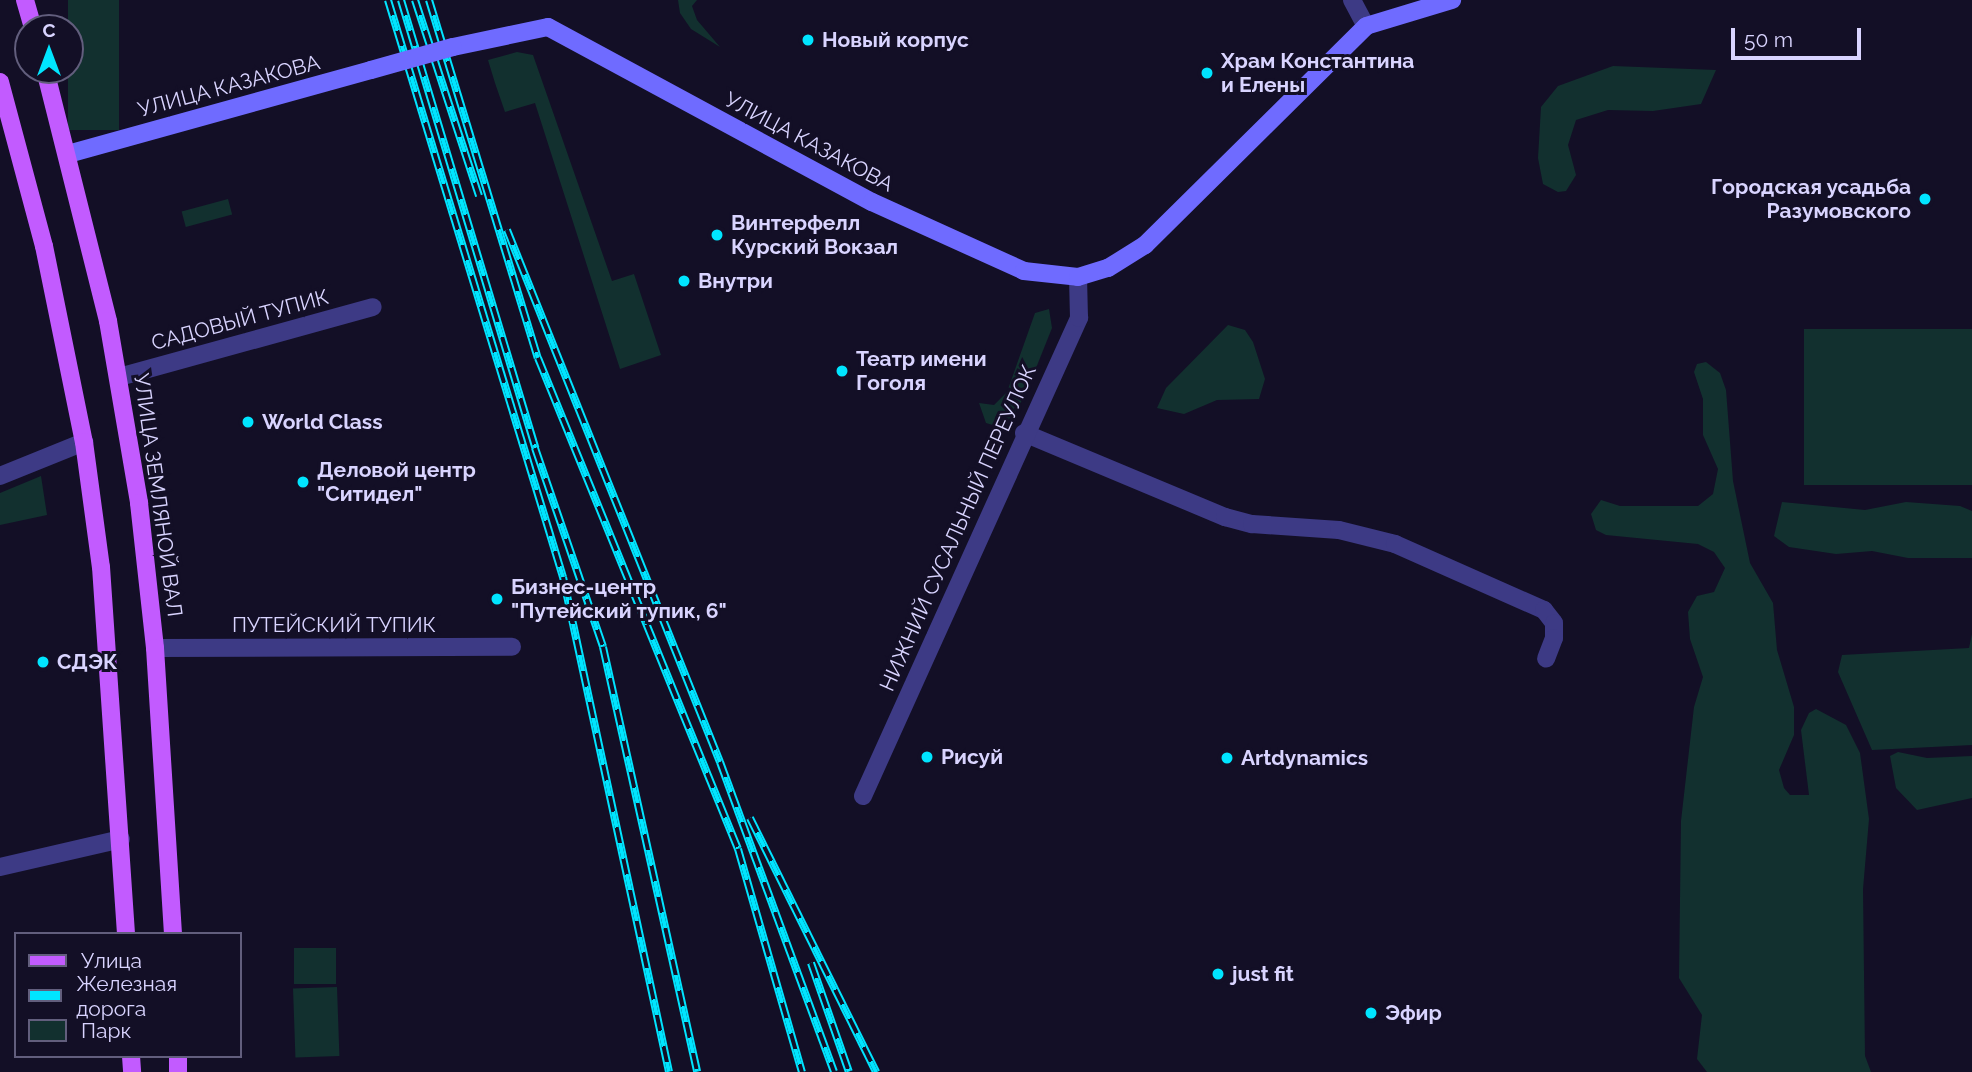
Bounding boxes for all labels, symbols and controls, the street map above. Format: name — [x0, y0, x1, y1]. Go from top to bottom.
north arrow — [14, 14, 84, 84]
scale bar — [1734, 14, 1864, 58]
text: С — [42, 19, 56, 41]
place label: Новый корпус — [822, 27, 969, 53]
text: 50 m — [1744, 27, 1793, 52]
marker: Новый корпус — [800, 32, 816, 48]
place label: Храм Константина и Елены — [1221, 48, 1414, 98]
street label: УЛИЦА КАЗАКОВА — [135, 50, 323, 122]
marker: Храм Константина и Елены — [1199, 65, 1215, 81]
street label: УЛИЦА КАЗАКОВА — [720, 87, 898, 197]
place label: Городская усадьба Разумовского — [1711, 174, 1911, 224]
marker: Городская усадьба Разумовского — [1917, 191, 1933, 207]
place label: Винтерфелл Курский Вокзал — [731, 210, 898, 260]
marker: Винтерфелл Курский Вокзал — [709, 227, 725, 243]
place label: Внутри — [698, 268, 773, 294]
marker: Внутри — [676, 273, 692, 289]
street label: САДОВЫЙ ТУПИК — [148, 284, 332, 356]
place label: Театр имени Гоголя — [856, 346, 987, 396]
street label: НИЖНИЙ СУСАЛЬНЫЙ ПЕРЕУЛОК — [874, 361, 1042, 695]
marker: Театр имени Гоголя — [834, 363, 850, 379]
street label: УЛИЦА ЗЕМЛЯНОЙ ВАЛ — [128, 371, 188, 619]
place label: World Class — [262, 409, 383, 435]
marker: World Class — [240, 414, 256, 430]
place label: Деловой центр "Ситидел" — [317, 457, 476, 507]
marker: Деловой центр "Ситидел" — [295, 474, 311, 490]
place label: Бизнес-центр "Путейский тупик, 6" — [511, 574, 727, 624]
marker: Бизнес-центр "Путейский тупик, 6" — [489, 591, 505, 607]
street label: ПУТЕЙСКИЙ ТУПИК — [232, 612, 436, 638]
place label: СДЭК — [57, 649, 117, 675]
marker: СДЭК — [35, 654, 51, 670]
place label: Рисуй — [941, 744, 1003, 770]
place label: Artdynamics — [1241, 745, 1368, 771]
marker: Рисуй — [919, 749, 935, 765]
marker: Artdynamics — [1219, 750, 1235, 766]
legend — [14, 932, 242, 1058]
text: Улица — [81, 948, 142, 973]
place label: just fit — [1232, 961, 1294, 987]
marker: just fit — [1210, 966, 1226, 982]
text: Железная дорога — [76, 971, 177, 1021]
place label: Эфир — [1385, 1000, 1442, 1026]
marker: Эфир — [1363, 1005, 1379, 1021]
text: Парк — [81, 1018, 131, 1043]

